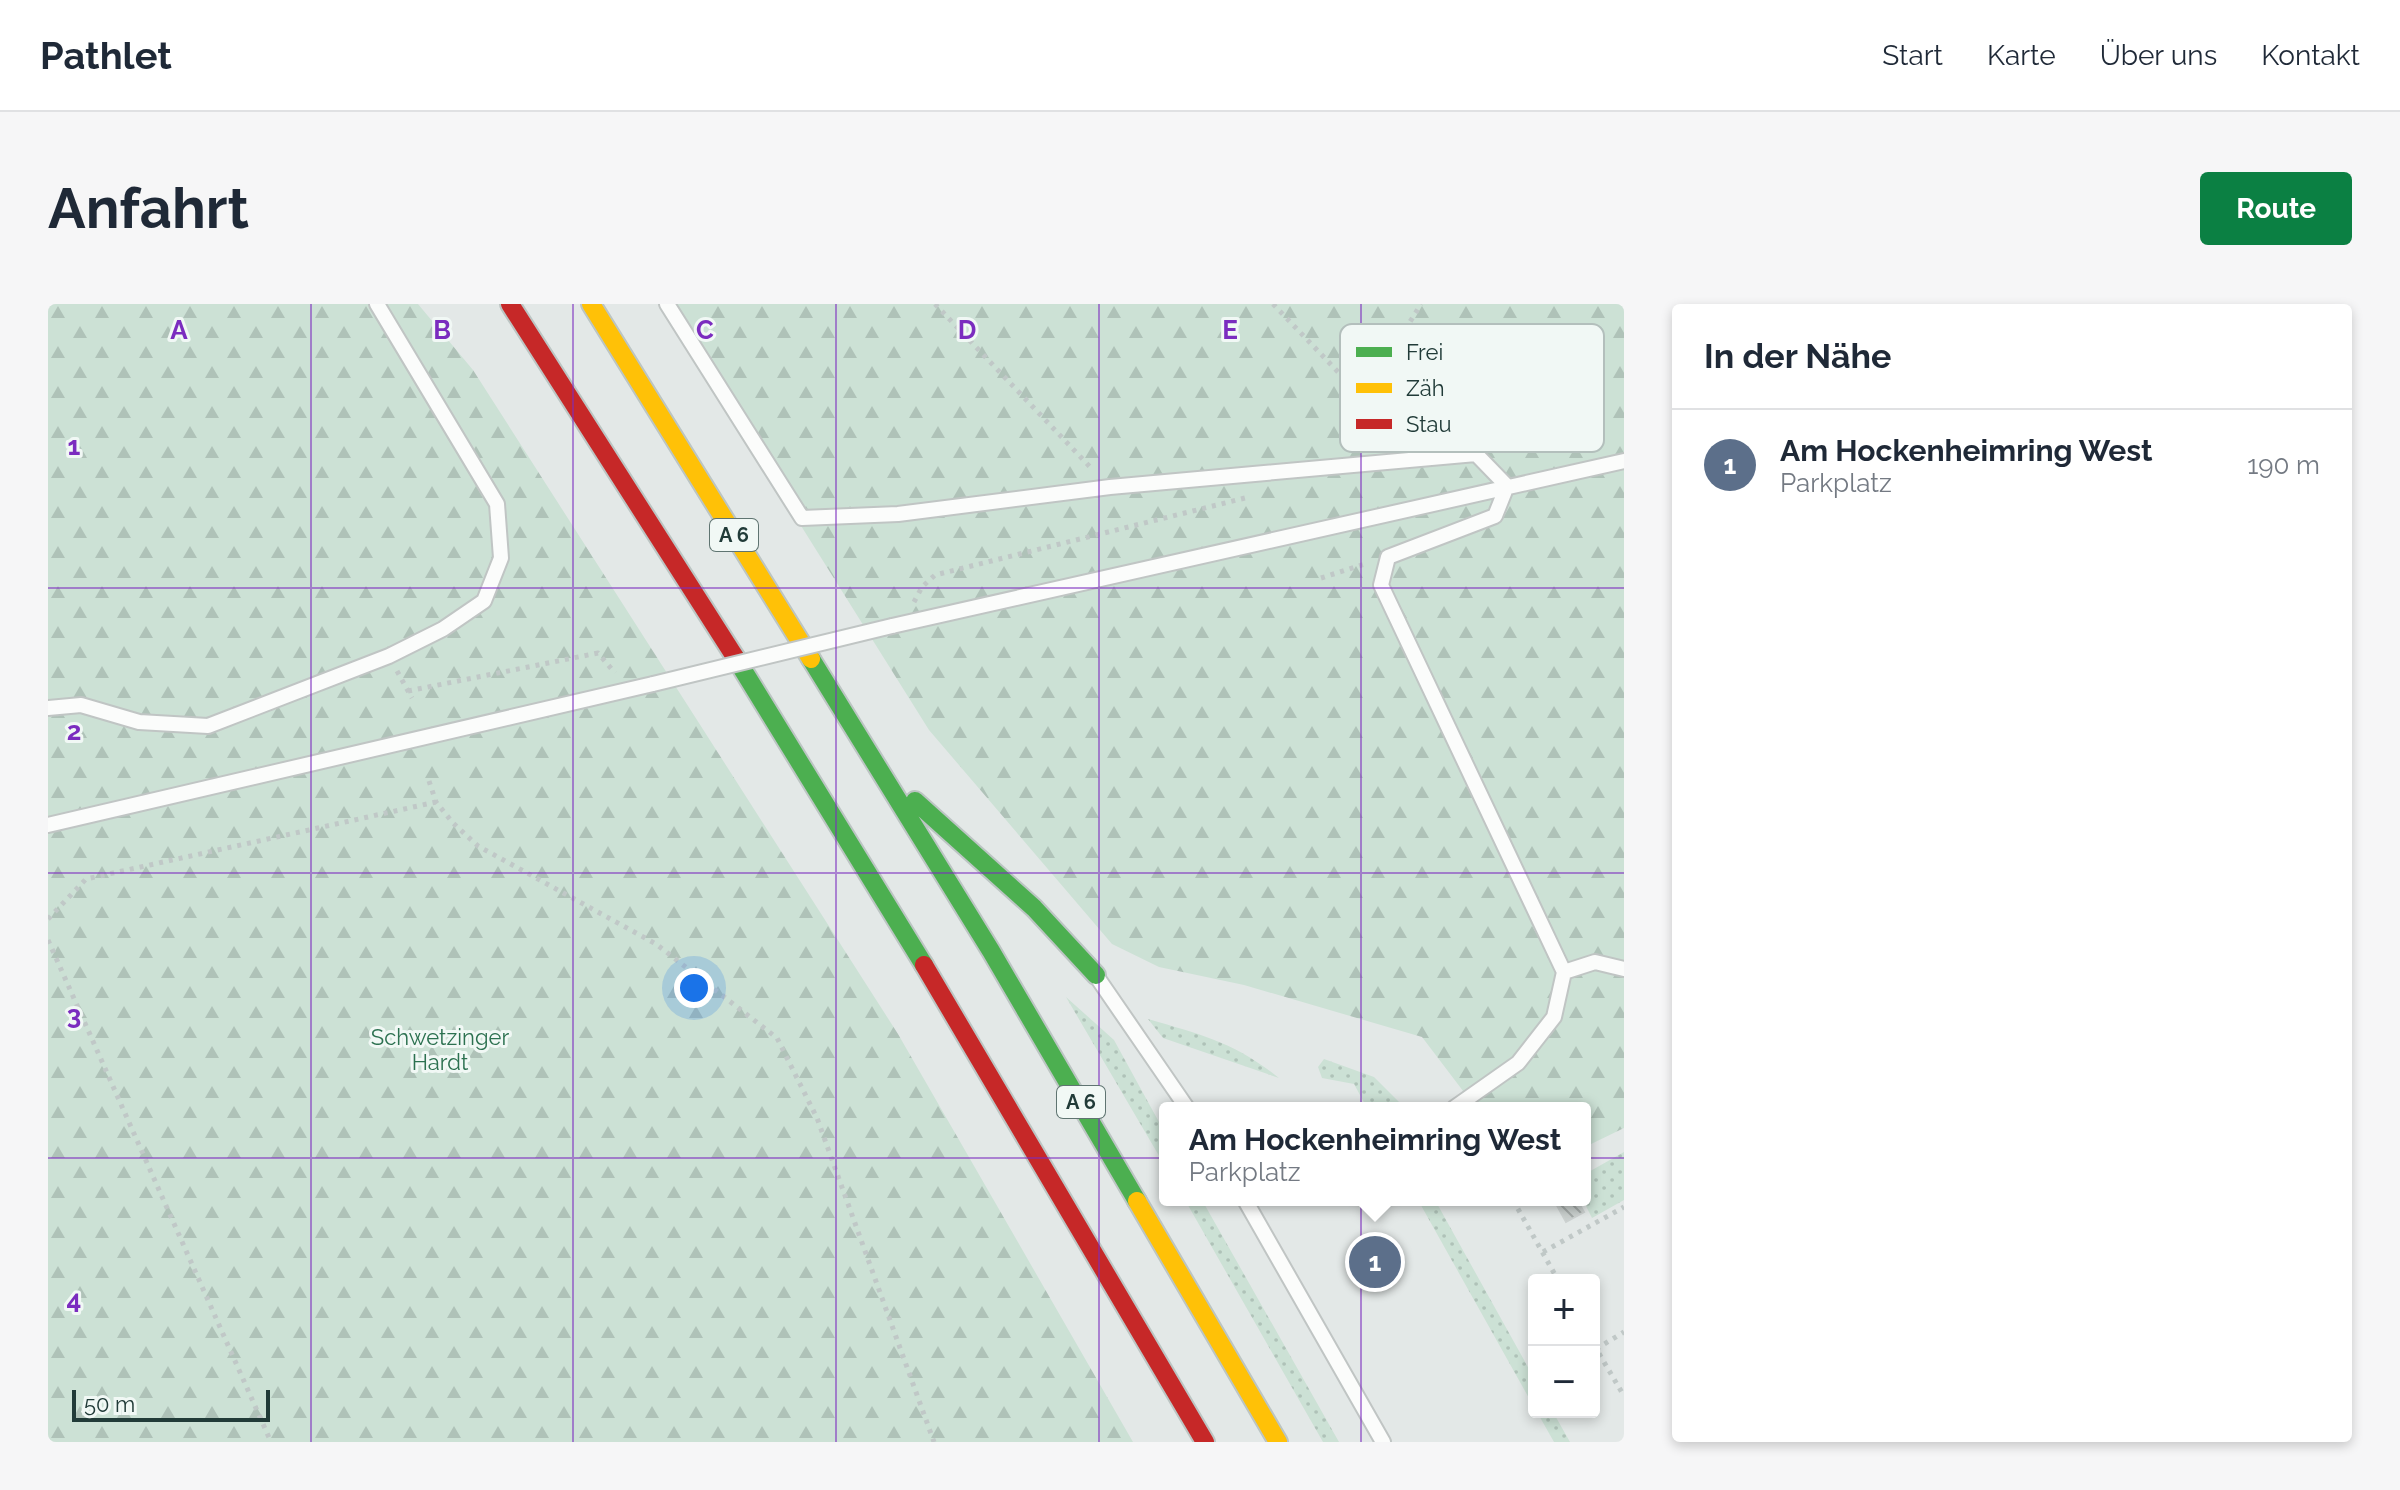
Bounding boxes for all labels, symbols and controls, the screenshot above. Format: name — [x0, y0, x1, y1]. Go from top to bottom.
text: Pathlet — [40, 33, 172, 78]
text: Start — [1882, 39, 1943, 72]
text: Karte — [1987, 39, 2056, 72]
text: Über uns — [2100, 39, 2217, 72]
text: Kontakt — [2261, 39, 2360, 72]
button: Route — [2200, 172, 2352, 245]
text: Anfahrt — [48, 175, 249, 241]
text: A — [170, 315, 188, 345]
text: B — [433, 315, 451, 345]
text: C — [696, 315, 714, 345]
text: D — [958, 315, 976, 345]
text: E — [1222, 315, 1238, 345]
legend — [1340, 324, 1604, 452]
text: In der Nähe — [1704, 336, 1891, 376]
text: Frei — [1406, 339, 1443, 365]
text: Zäh — [1406, 375, 1445, 401]
text: Stau — [1406, 411, 1452, 437]
text: 1 — [68, 431, 81, 461]
text: Am Hockenheimring West — [1780, 433, 2152, 468]
text: 1 — [1724, 450, 1736, 480]
text: 190 m — [2247, 450, 2320, 480]
text: Parkplatz — [1780, 468, 1892, 498]
road number: A 6 — [710, 519, 758, 551]
text: 2 — [67, 716, 81, 746]
your location — [674, 968, 714, 1008]
text: 3 — [67, 1000, 81, 1030]
park label: Schwetzinger Hardt — [371, 1024, 509, 1075]
road number: A 6 — [1057, 1086, 1105, 1118]
popup — [1159, 1102, 1591, 1206]
text: Am Hockenheimring West — [1189, 1122, 1561, 1157]
text: Parkplatz — [1189, 1157, 1301, 1187]
pin: 1 — [1349, 1232, 1401, 1292]
map controls — [1528, 1274, 1600, 1418]
button: + — [1528, 1274, 1600, 1346]
text: 4 — [67, 1285, 81, 1315]
button: − — [1528, 1346, 1600, 1418]
scale bar — [72, 1386, 270, 1422]
text: 50 m — [84, 1391, 135, 1417]

